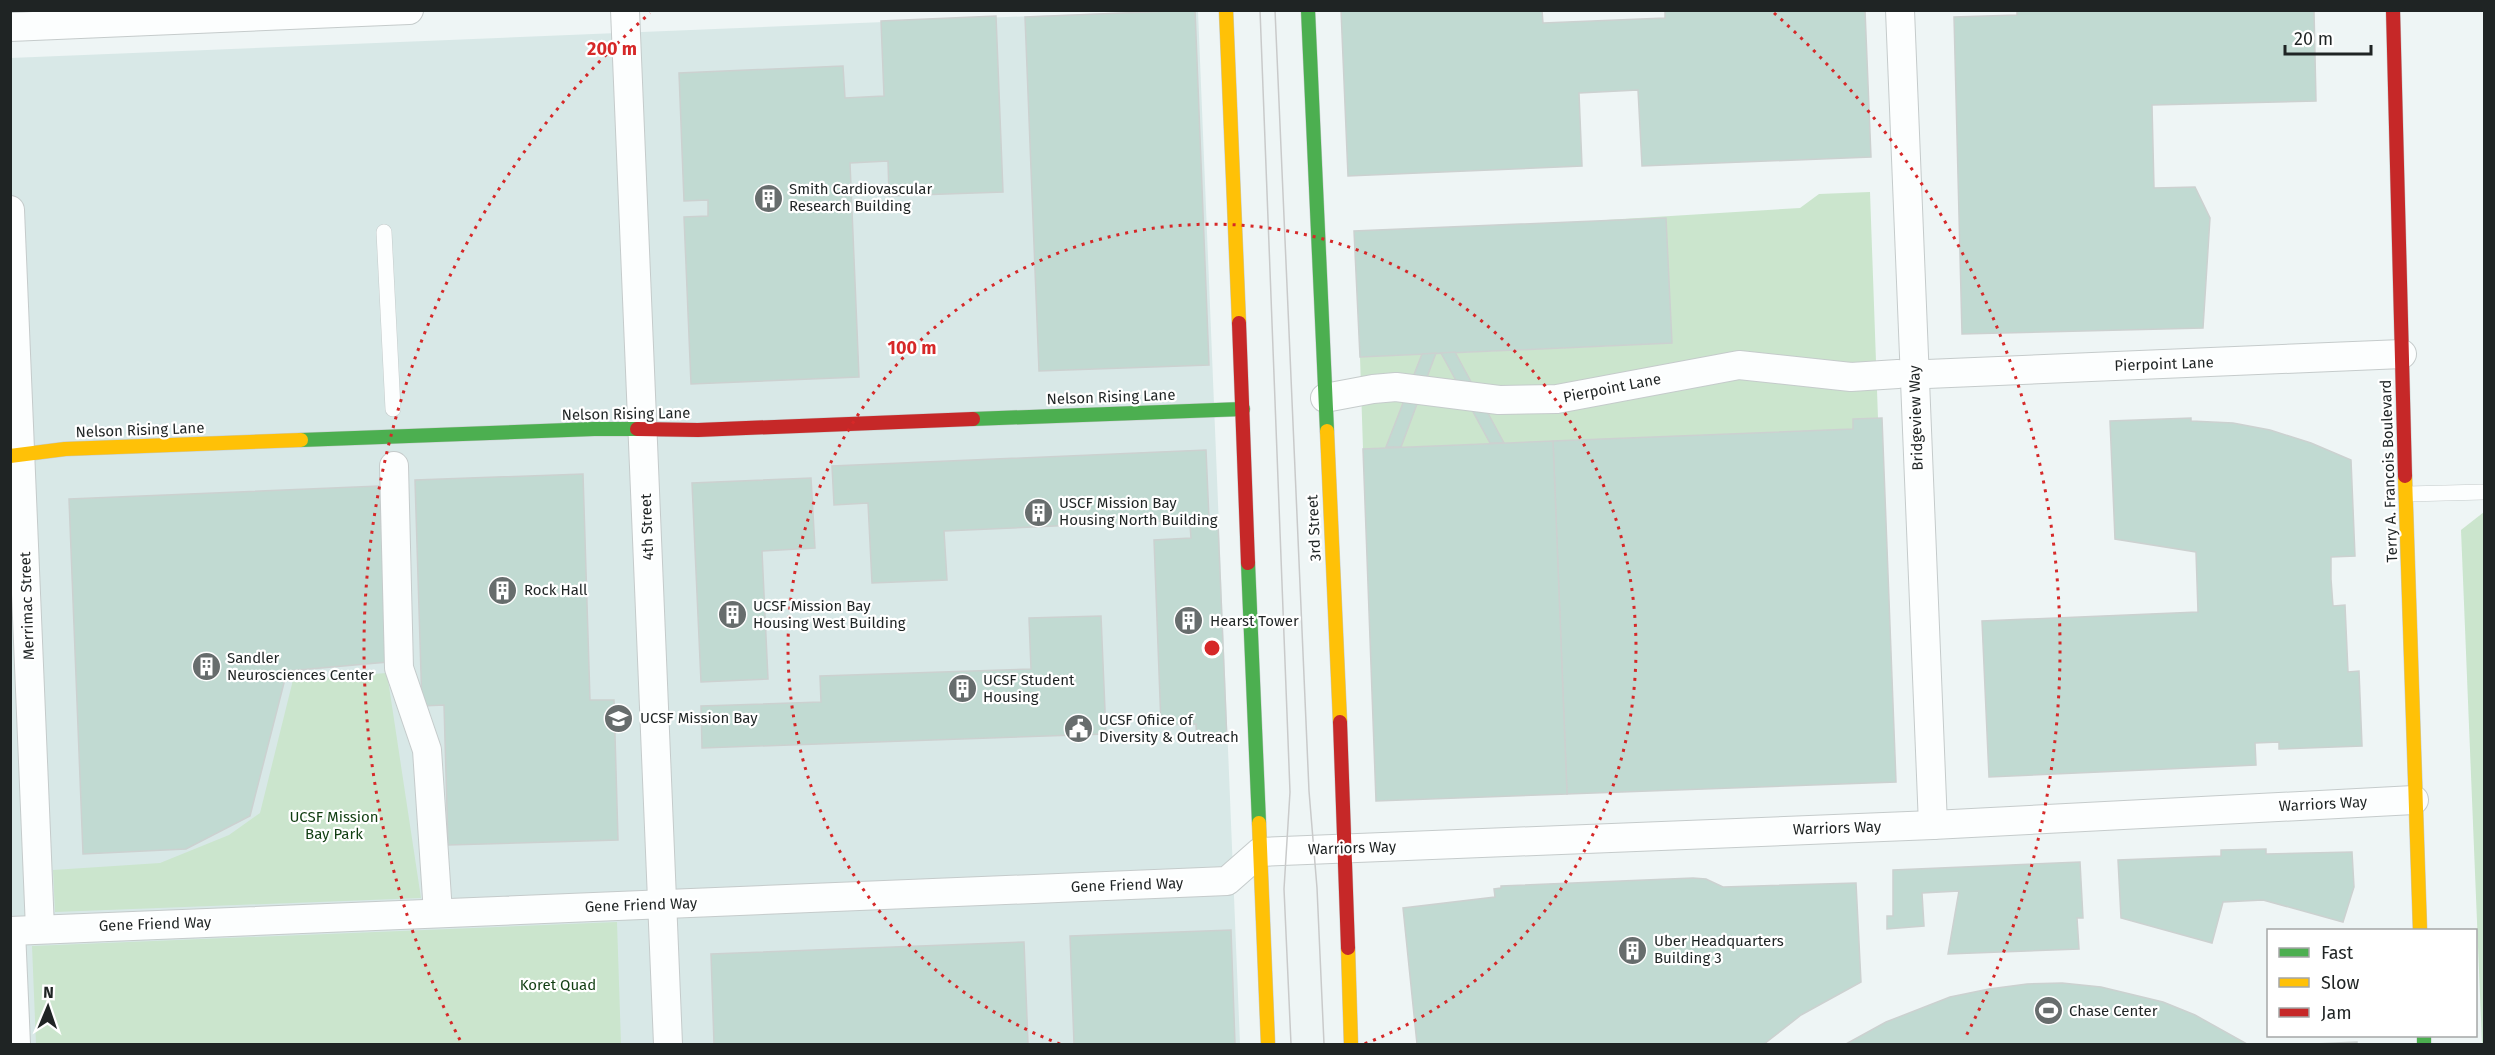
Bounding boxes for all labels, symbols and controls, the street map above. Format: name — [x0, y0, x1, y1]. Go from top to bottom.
scale bar — [2285, 18, 2370, 56]
text: 20 m — [2294, 28, 2333, 50]
text: 200 m — [587, 38, 637, 60]
place label: Smith Cardiovascular Research Building — [789, 180, 932, 215]
building icon: Smith Cardiovascular Research Building — [752, 182, 784, 214]
text: 100 m — [888, 337, 936, 359]
street label: Pierpoint Lane — [2114, 353, 2214, 375]
street label: Bridgeview Way — [1905, 364, 1927, 471]
street label: Pierpoint Lane — [1561, 370, 1663, 406]
street label: Terry A. Francois Boulevard — [2377, 379, 2401, 563]
street label: Nelson Rising Lane — [1046, 386, 1176, 408]
street label: Nelson Rising Lane — [561, 404, 691, 424]
street label: Nelson Rising Lane — [75, 419, 205, 441]
street label: 4th Street — [637, 493, 657, 561]
place label: USCF Mission Bay Housing North Building — [1059, 494, 1218, 529]
street label: 3rd Street — [1303, 494, 1325, 562]
building icon: USCF Mission Bay Housing North Building — [1022, 496, 1054, 528]
street label: Merrimac Street — [16, 551, 38, 661]
building icon: Rock Hall — [487, 574, 519, 606]
place label: Rock Hall — [524, 581, 588, 599]
place label: UCSF Mission Bay Housing West Building — [753, 597, 906, 632]
building icon: UCSF Mission Bay Housing West Building — [716, 599, 748, 631]
building icon: Hearst Tower — [1173, 605, 1205, 637]
place label: Hearst Tower — [1210, 612, 1299, 630]
centre of rings — [1202, 638, 1222, 658]
place label: Sandler Neurosciences Center — [227, 649, 374, 684]
building icon: Sandler Neurosciences Center — [190, 651, 222, 683]
place label: UCSF Student Housing — [983, 671, 1075, 706]
building icon: UCSF Student Housing — [946, 673, 978, 705]
school or university icon: UCSF Mission Bay — [603, 702, 635, 734]
place label: UCSF Mission Bay — [640, 709, 758, 727]
place label: UCSF Ofiice of Diversity & Outreach — [1099, 711, 1239, 746]
public building icon: UCSF Ofiice of Diversity & Outreach — [1062, 713, 1094, 745]
street label: Warriors Way — [2278, 793, 2368, 815]
park label: UCSF Mission Bay Park — [289, 808, 379, 843]
street label: Warriors Way — [1792, 817, 1882, 839]
street label: Warriors Way — [1307, 837, 1397, 859]
street label: Gene Friend Way — [1070, 874, 1184, 896]
street label: Gene Friend Way — [584, 894, 698, 916]
street label: Gene Friend Way — [98, 913, 212, 935]
legend — [2267, 929, 2477, 1037]
place label: Uber Headquarters Building 3 — [1654, 932, 1784, 967]
building icon: Uber Headquarters Building 3 — [1617, 934, 1649, 966]
text: Fast — [2321, 942, 2354, 964]
text: Slow — [2321, 972, 2360, 994]
park label: Koret Quad — [520, 976, 596, 994]
north arrow — [18, 977, 78, 1037]
text: N — [43, 983, 54, 1002]
sports icon: Chase Center — [2032, 995, 2064, 1027]
place label: Chase Center — [2069, 1002, 2158, 1020]
text: Jam — [2321, 1002, 2352, 1024]

